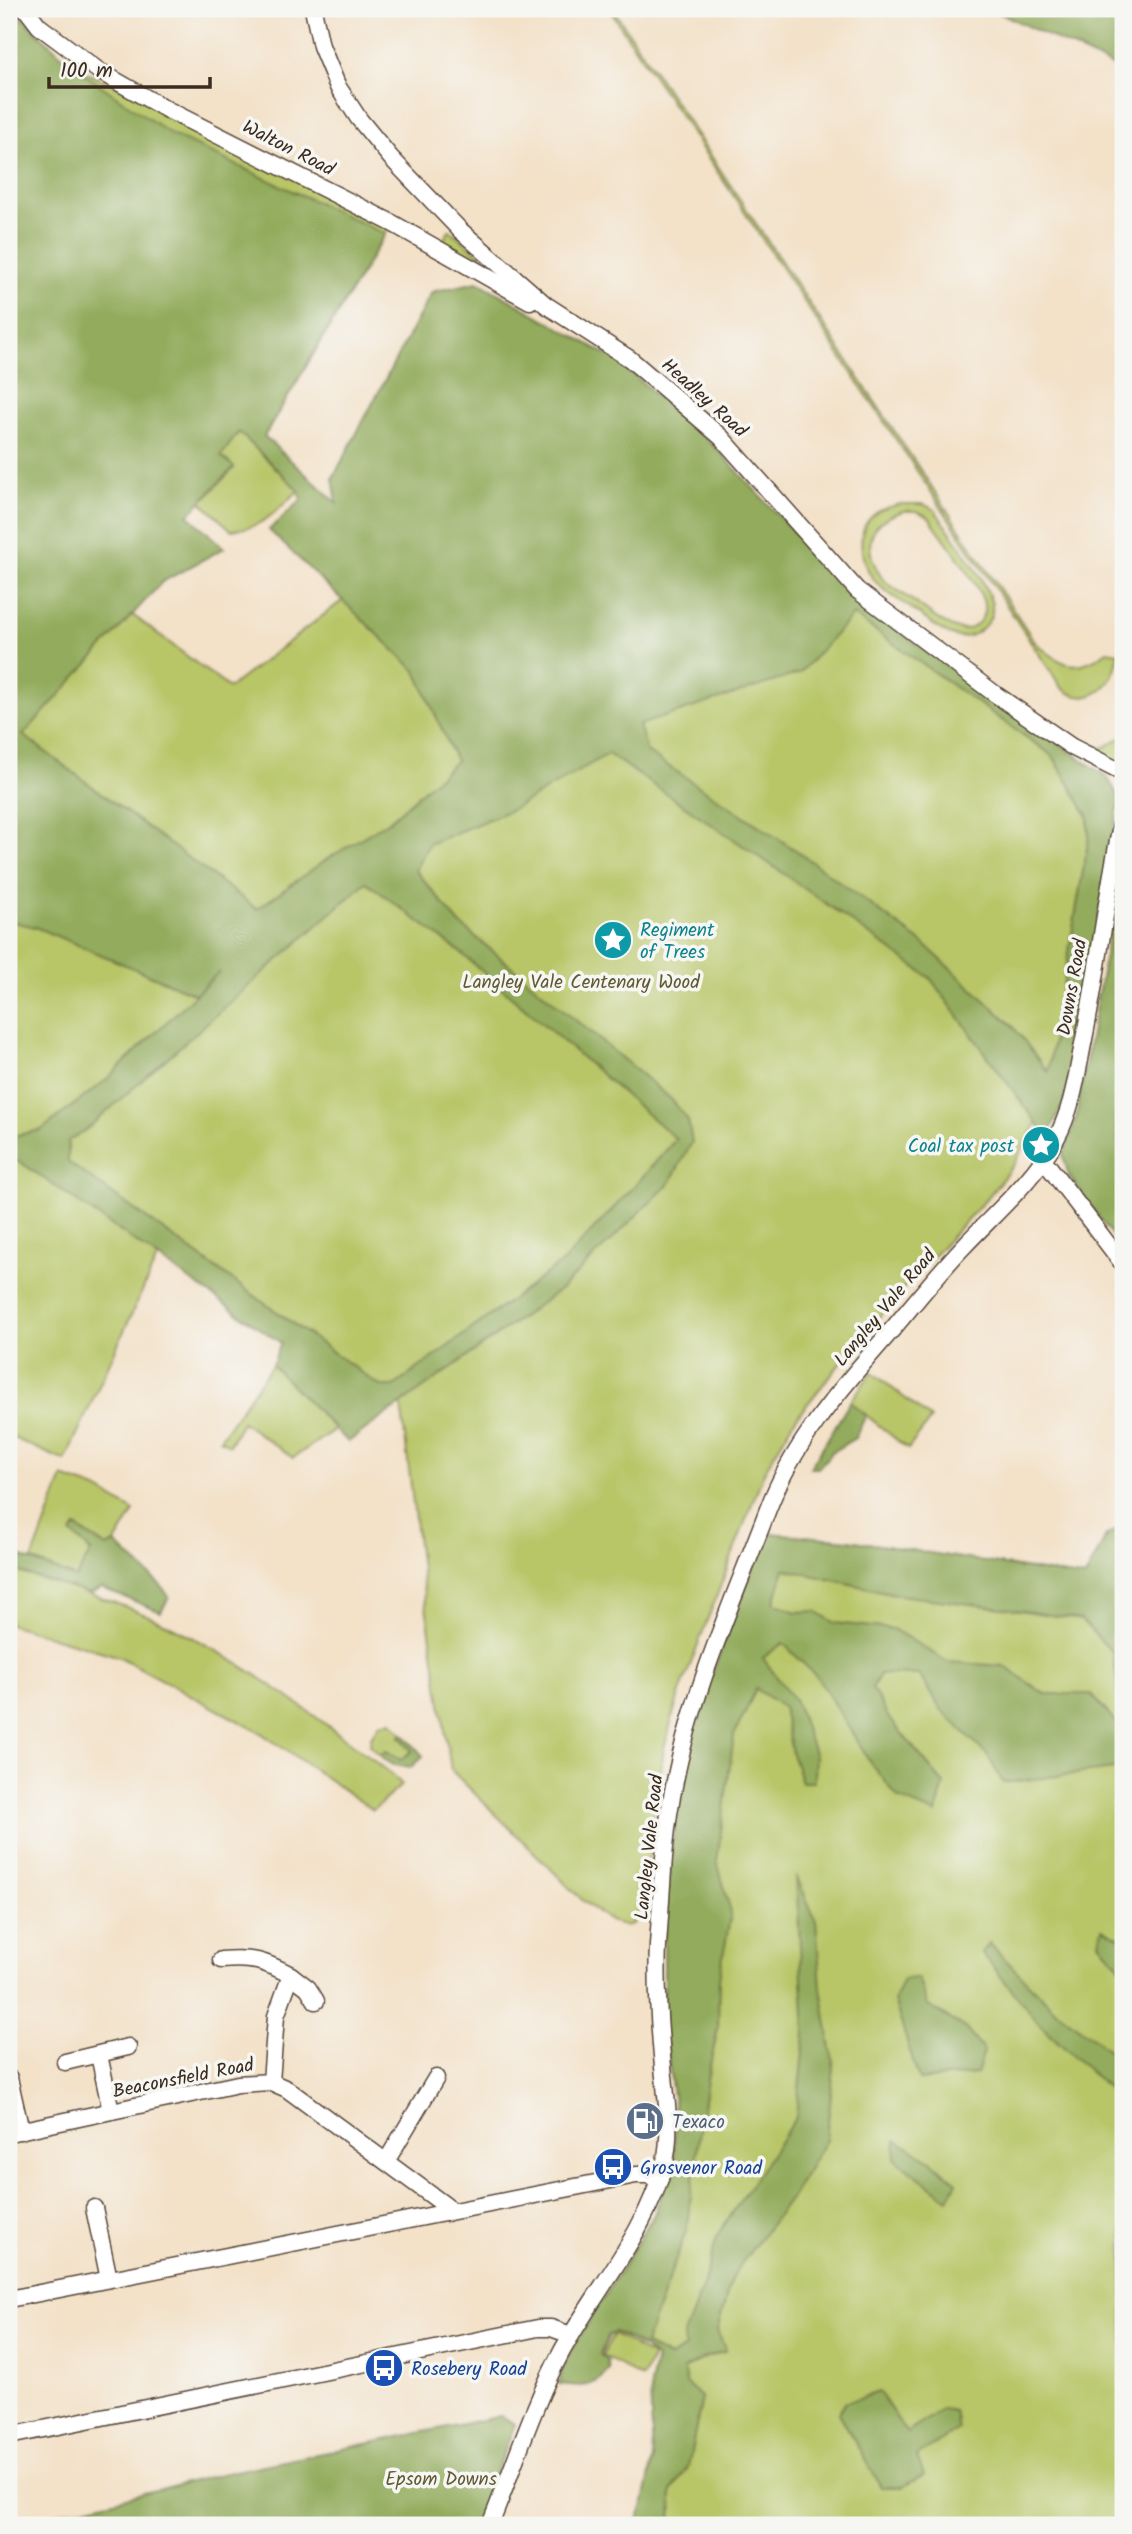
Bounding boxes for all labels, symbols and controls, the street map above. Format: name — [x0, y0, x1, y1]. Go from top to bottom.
scale bar — [49, 46, 210, 90]
text: 100 m — [60, 55, 113, 88]
street label: Walton Road — [237, 113, 340, 185]
street label: Headley Road — [654, 351, 754, 446]
place label: Regiment of Trees — [640, 916, 715, 968]
place icon: Regiment of Trees — [592, 919, 634, 961]
street label: Downs Road — [1050, 936, 1096, 1038]
park label: Langley Vale Centenary Wood — [462, 968, 700, 998]
place icon: Coal tax post — [1020, 1124, 1062, 1166]
place label: Coal tax post — [908, 1132, 1015, 1162]
street label: Langley Vale Road — [827, 1242, 944, 1374]
street label: Langley Vale Road — [627, 1772, 673, 1921]
street label: Beaconsfield Road — [110, 2050, 257, 2107]
fuel station icon: Texaco — [624, 2100, 666, 2142]
place label: Texaco — [672, 2108, 725, 2138]
bus stop icon: Grosvenor Road — [592, 2146, 634, 2188]
place label: Grosvenor Road — [640, 2154, 762, 2184]
bus stop icon: Rosebery Road — [363, 2347, 405, 2389]
place label: Rosebery Road — [411, 2355, 527, 2385]
park label: Epsom Downs — [385, 2465, 497, 2495]

